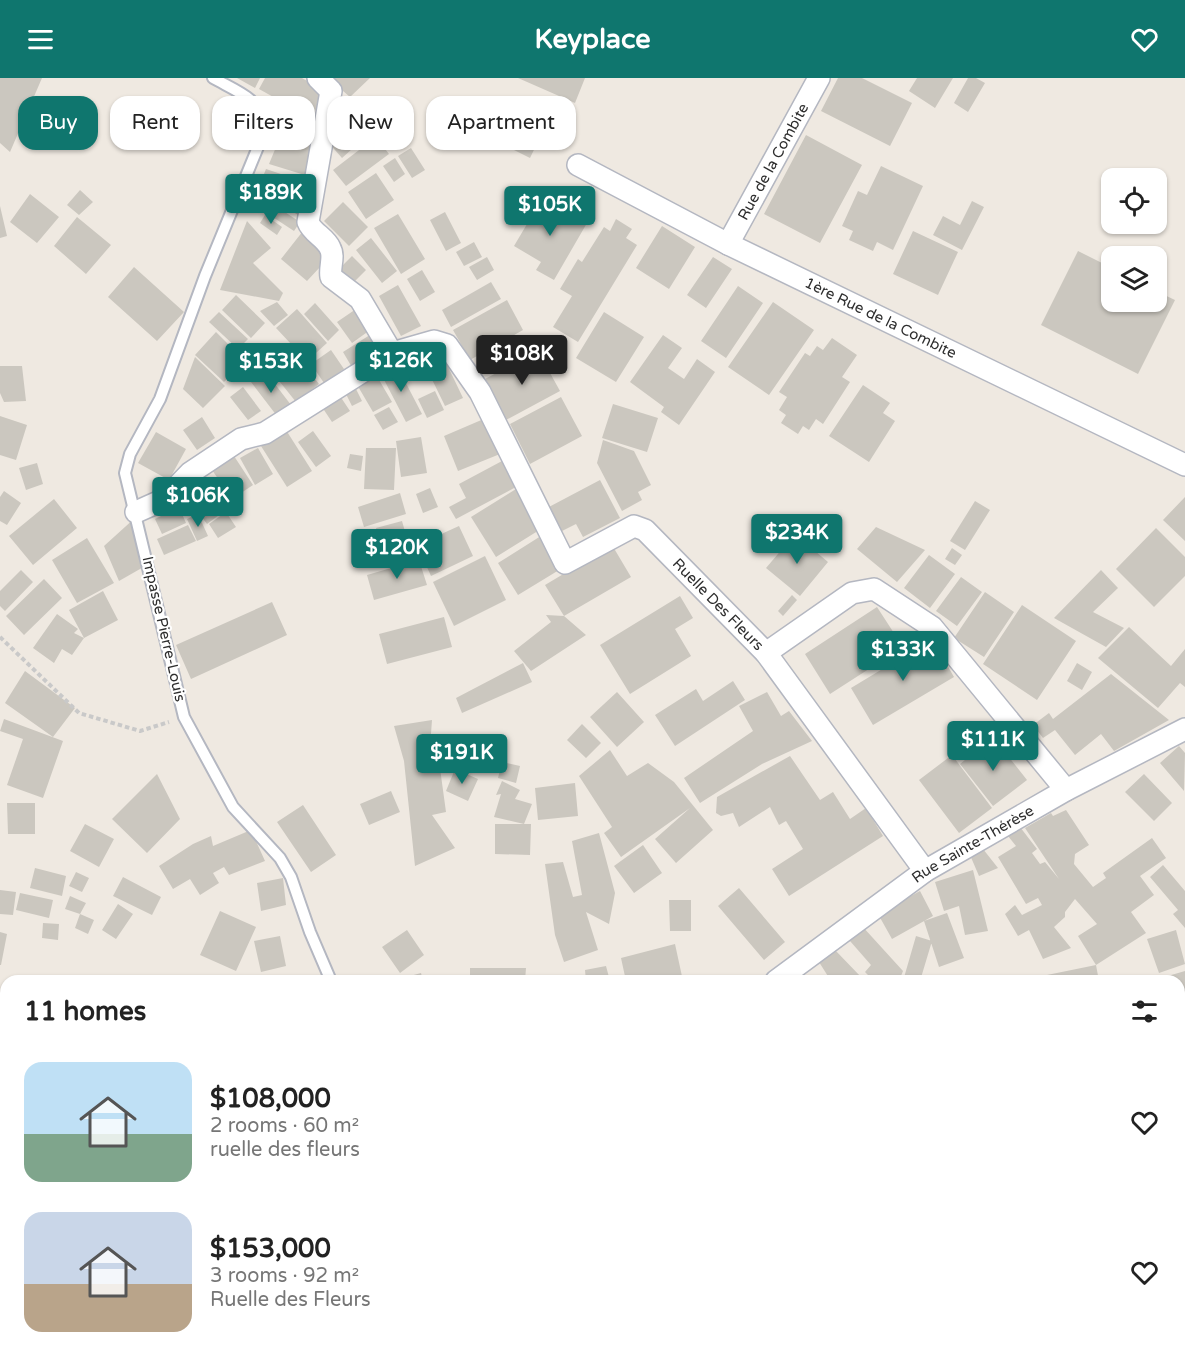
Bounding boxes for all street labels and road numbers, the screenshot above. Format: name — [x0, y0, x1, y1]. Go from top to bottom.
street label: Rue de la Combite — [734, 100, 812, 223]
street label: 1ère Rue de la Combite — [802, 273, 959, 362]
street label: Impasse Pierre-Louis — [139, 555, 189, 703]
street label: Ruelle Des Fleurs — [669, 555, 767, 654]
street label: Rue Sainte-Thérèse — [908, 801, 1037, 887]

